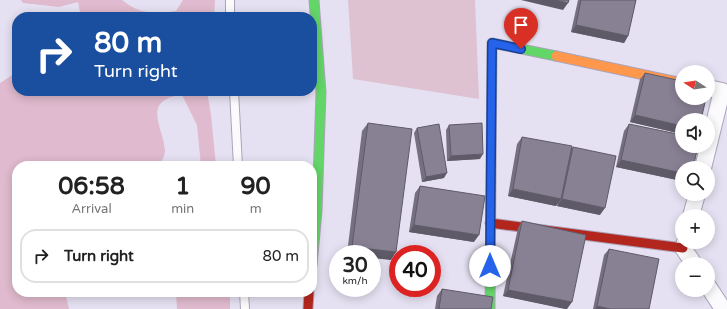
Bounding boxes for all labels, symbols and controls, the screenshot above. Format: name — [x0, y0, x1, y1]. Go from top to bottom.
pin — [504, 8, 538, 49]
icon: arrive — [510, 14, 532, 36]
text: 80 m — [94, 26, 162, 60]
icon: right — [28, 28, 80, 80]
text: Turn right — [94, 60, 178, 82]
north arrow — [675, 65, 715, 105]
map controls — [675, 65, 715, 297]
button: sound — [675, 113, 715, 153]
button: search — [675, 161, 715, 201]
text: 06:58 — [58, 172, 125, 201]
text: 1 — [175, 172, 190, 201]
text: 90 — [241, 172, 271, 201]
text: Arrival — [71, 201, 112, 217]
text: min — [171, 201, 194, 217]
text: m — [250, 201, 262, 217]
button: + — [675, 209, 715, 249]
icon: right — [30, 245, 52, 267]
speed limit sign: 40 — [389, 245, 441, 297]
position arrow — [469, 245, 511, 287]
text: Turn right — [64, 247, 134, 265]
text: 80 m — [262, 247, 299, 265]
text: 30 — [342, 254, 368, 278]
button: − — [675, 257, 715, 297]
text: km/h — [342, 275, 368, 287]

